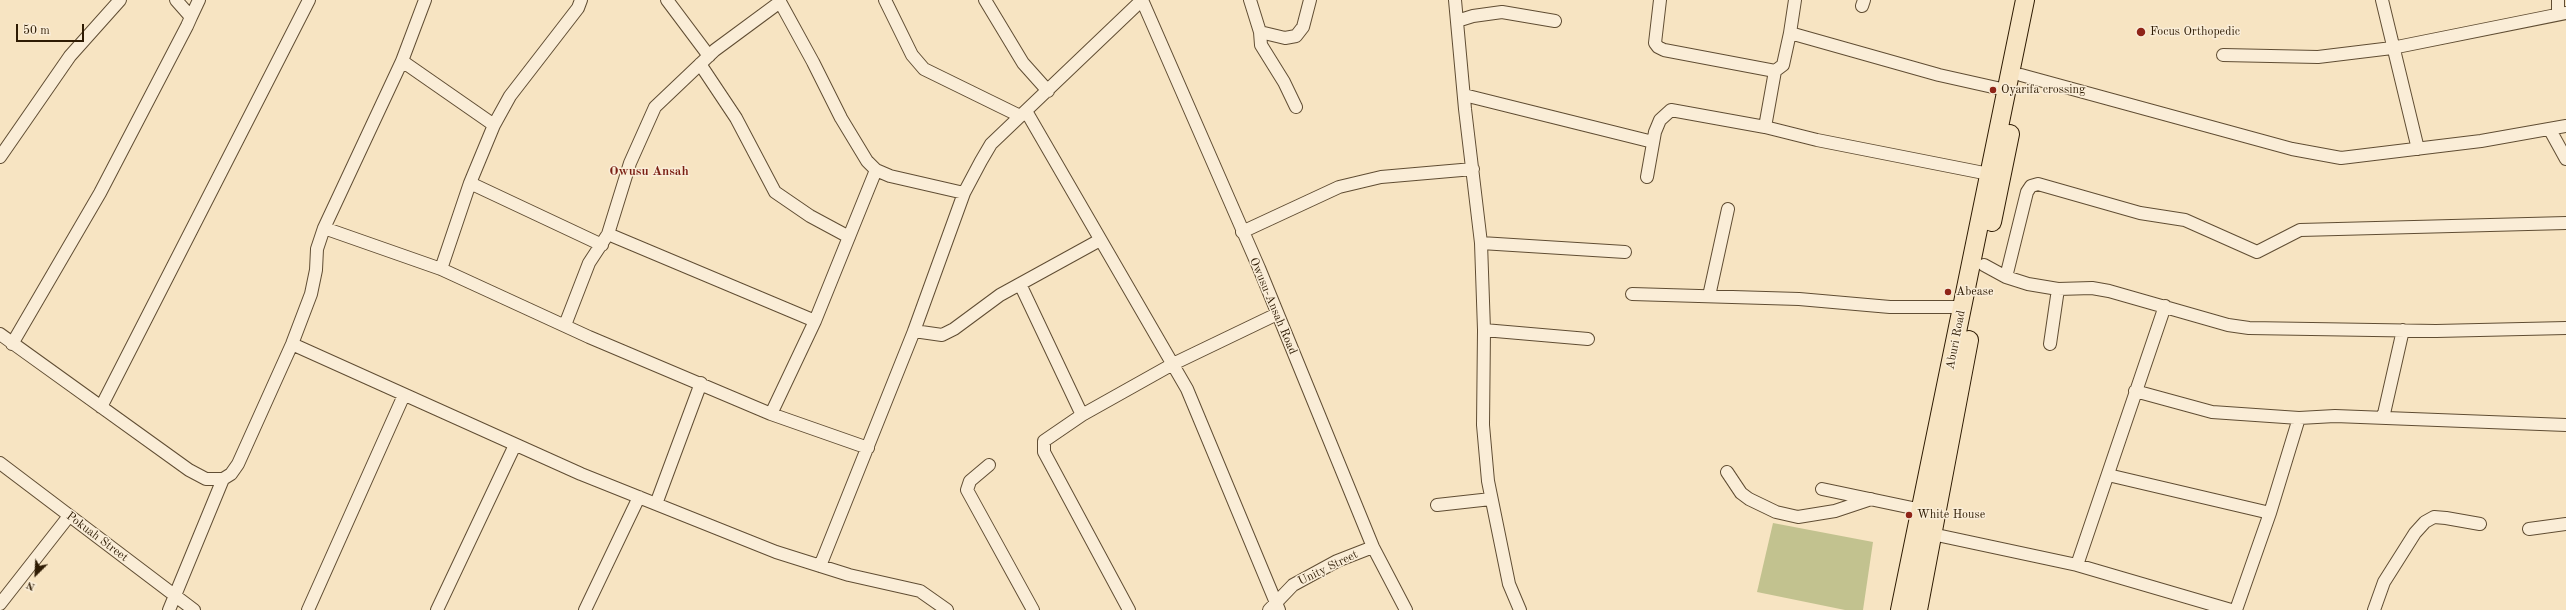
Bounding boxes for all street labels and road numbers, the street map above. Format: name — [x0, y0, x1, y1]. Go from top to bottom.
street label: Owusu-Ansah Road — [1246, 256, 1300, 356]
street label: Aburi Road — [1943, 309, 1969, 371]
street label: Pokuah Street — [63, 509, 131, 565]
street label: Unity Street — [1296, 547, 1360, 589]

